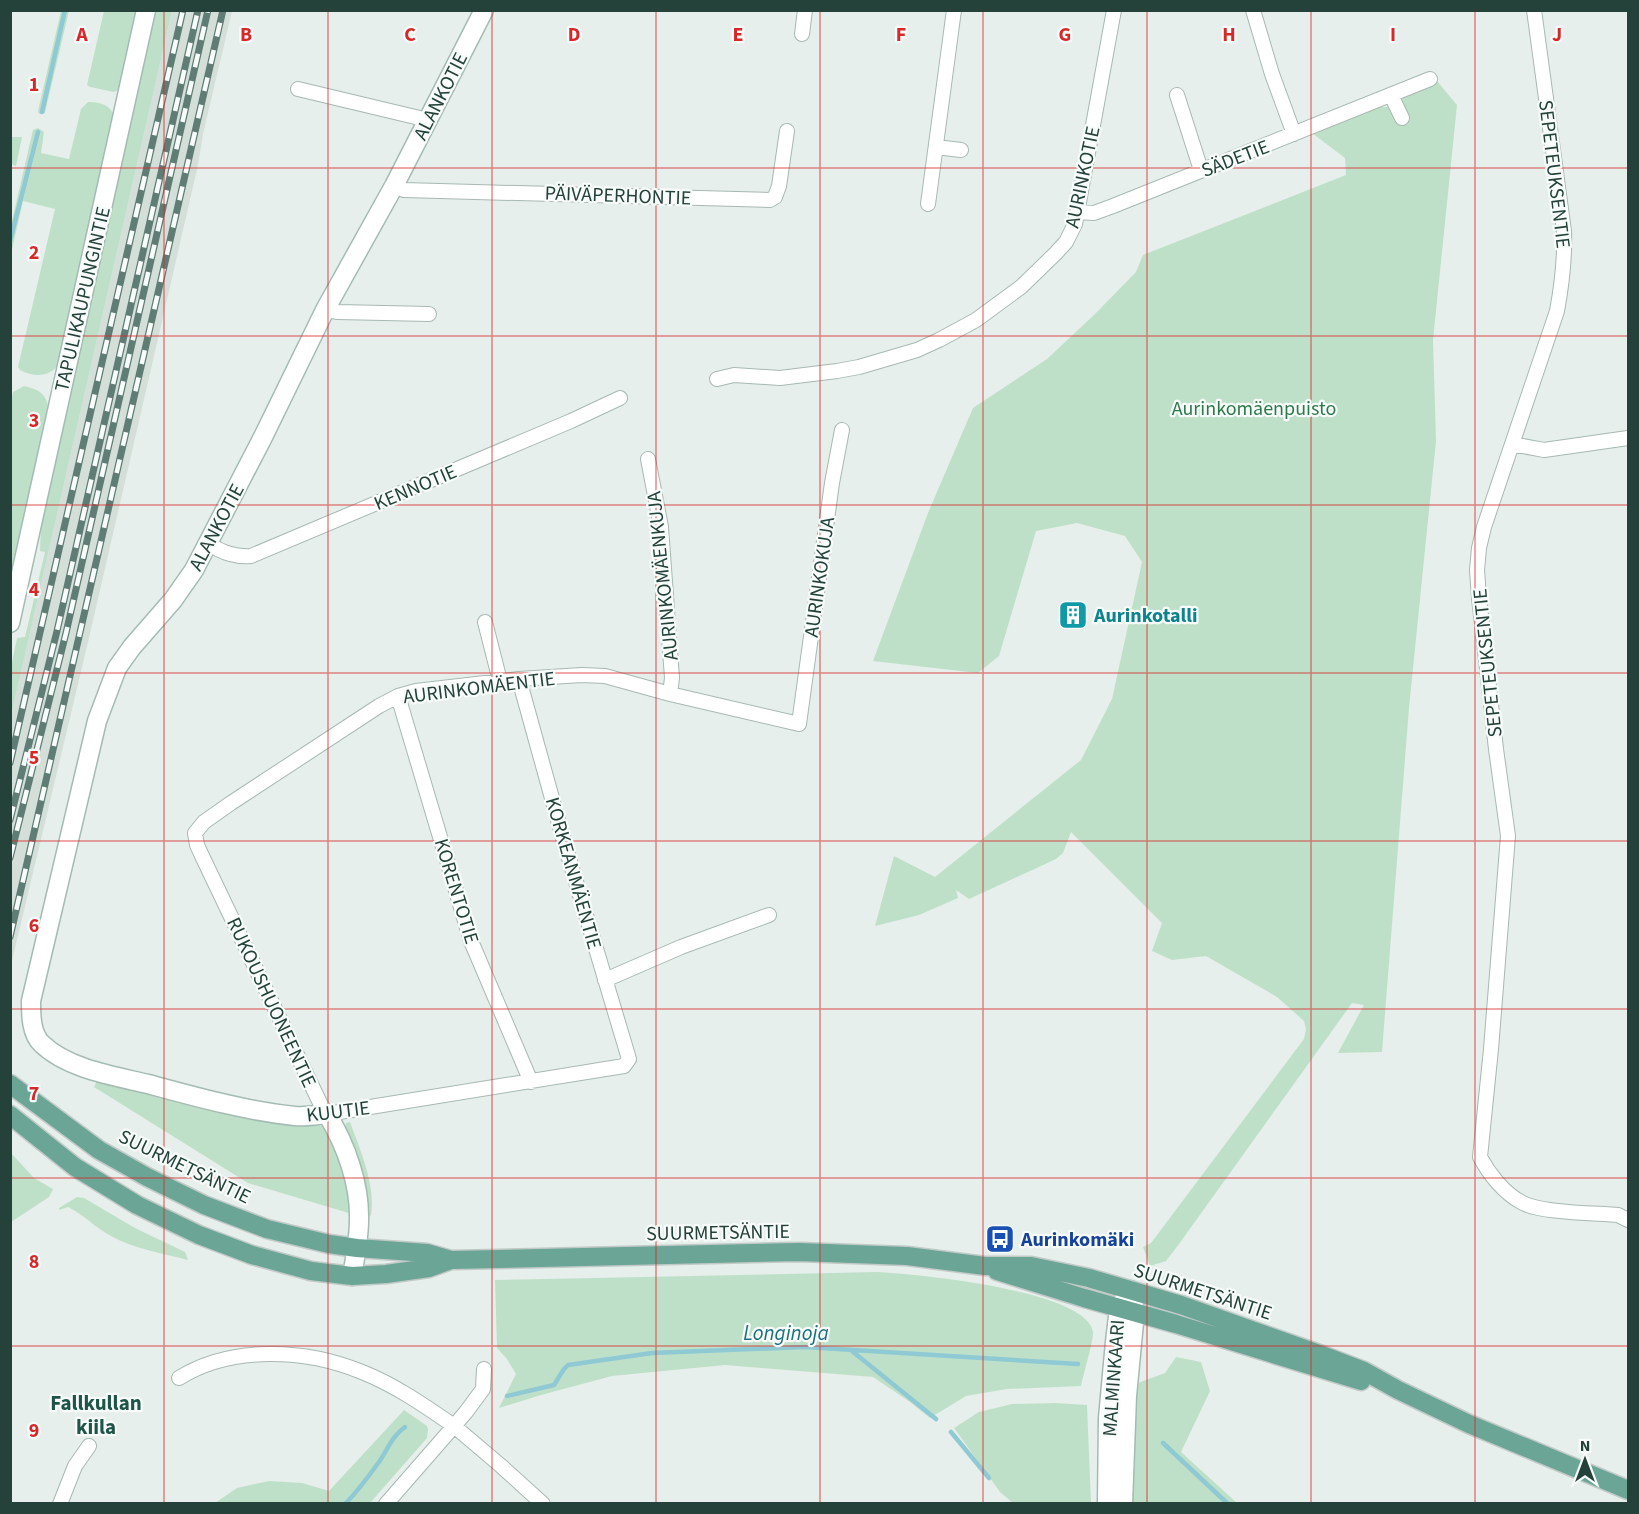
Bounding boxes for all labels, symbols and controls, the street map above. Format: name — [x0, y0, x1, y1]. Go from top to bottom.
text: A — [75, 21, 88, 49]
text: B — [240, 21, 252, 49]
text: C — [404, 21, 416, 49]
text: D — [568, 21, 580, 49]
text: E — [733, 21, 743, 49]
text: F — [896, 21, 906, 49]
text: G — [1059, 21, 1071, 49]
text: H — [1222, 21, 1236, 49]
text: I — [1390, 21, 1396, 49]
text: J — [1552, 21, 1562, 49]
street label: ALANKOTIE — [407, 48, 475, 145]
text: 1 — [29, 71, 39, 99]
street label: SEPETEUKSENTIE — [1531, 98, 1577, 250]
street label: AURINKOTIE — [1059, 124, 1107, 231]
street label: SÄDETIE — [1197, 133, 1273, 185]
street label: PÄIVÄPERHONTIE — [544, 179, 692, 213]
street label: TAPULIKAUPUNGINTIE — [48, 204, 118, 394]
text: 2 — [29, 239, 39, 267]
park label: Aurinkomäenpuisto — [1172, 395, 1336, 423]
text: 3 — [29, 407, 39, 435]
street label: KENNOTIE — [370, 458, 461, 518]
street label: ALANKOTIE — [182, 479, 252, 576]
street label: AURINKOMÄENKUJA — [640, 490, 686, 662]
street label: AURINKOKUJA — [798, 515, 842, 639]
text: 4 — [29, 576, 40, 604]
street label: SEPETEUKSENTIE — [1466, 587, 1510, 739]
building icon: Aurinkotalli — [1057, 599, 1089, 631]
place label: Aurinkotalli — [1093, 602, 1197, 630]
street label: AURINKOMÄENTIE — [402, 665, 557, 711]
text: 5 — [29, 744, 39, 772]
street label: KORKEANMÄENTIE — [538, 794, 608, 953]
street label: KORENTOTIE — [427, 835, 485, 947]
text: 6 — [29, 912, 39, 940]
street label: RUKOUSHUONEENTIE — [219, 913, 323, 1092]
text: 7 — [29, 1080, 39, 1108]
street label: KUUTIE — [305, 1094, 371, 1130]
street label: SUURMETSÄNTIE — [114, 1123, 255, 1211]
street label: SUURMETSÄNTIE — [646, 1218, 790, 1248]
bus stop icon: Aurinkomäki — [984, 1223, 1016, 1255]
place label: Aurinkomäki — [1020, 1226, 1134, 1254]
text: 8 — [29, 1248, 39, 1276]
street label: SUURMETSÄNTIE — [1130, 1256, 1275, 1328]
water label: Longinoja — [743, 1318, 829, 1348]
street label: MALMINKAARI — [1096, 1318, 1132, 1438]
district label: Fallkullan kiila — [50, 1388, 142, 1442]
text: 9 — [29, 1417, 39, 1445]
north arrow — [1555, 1430, 1615, 1490]
text: N — [1580, 1435, 1590, 1457]

